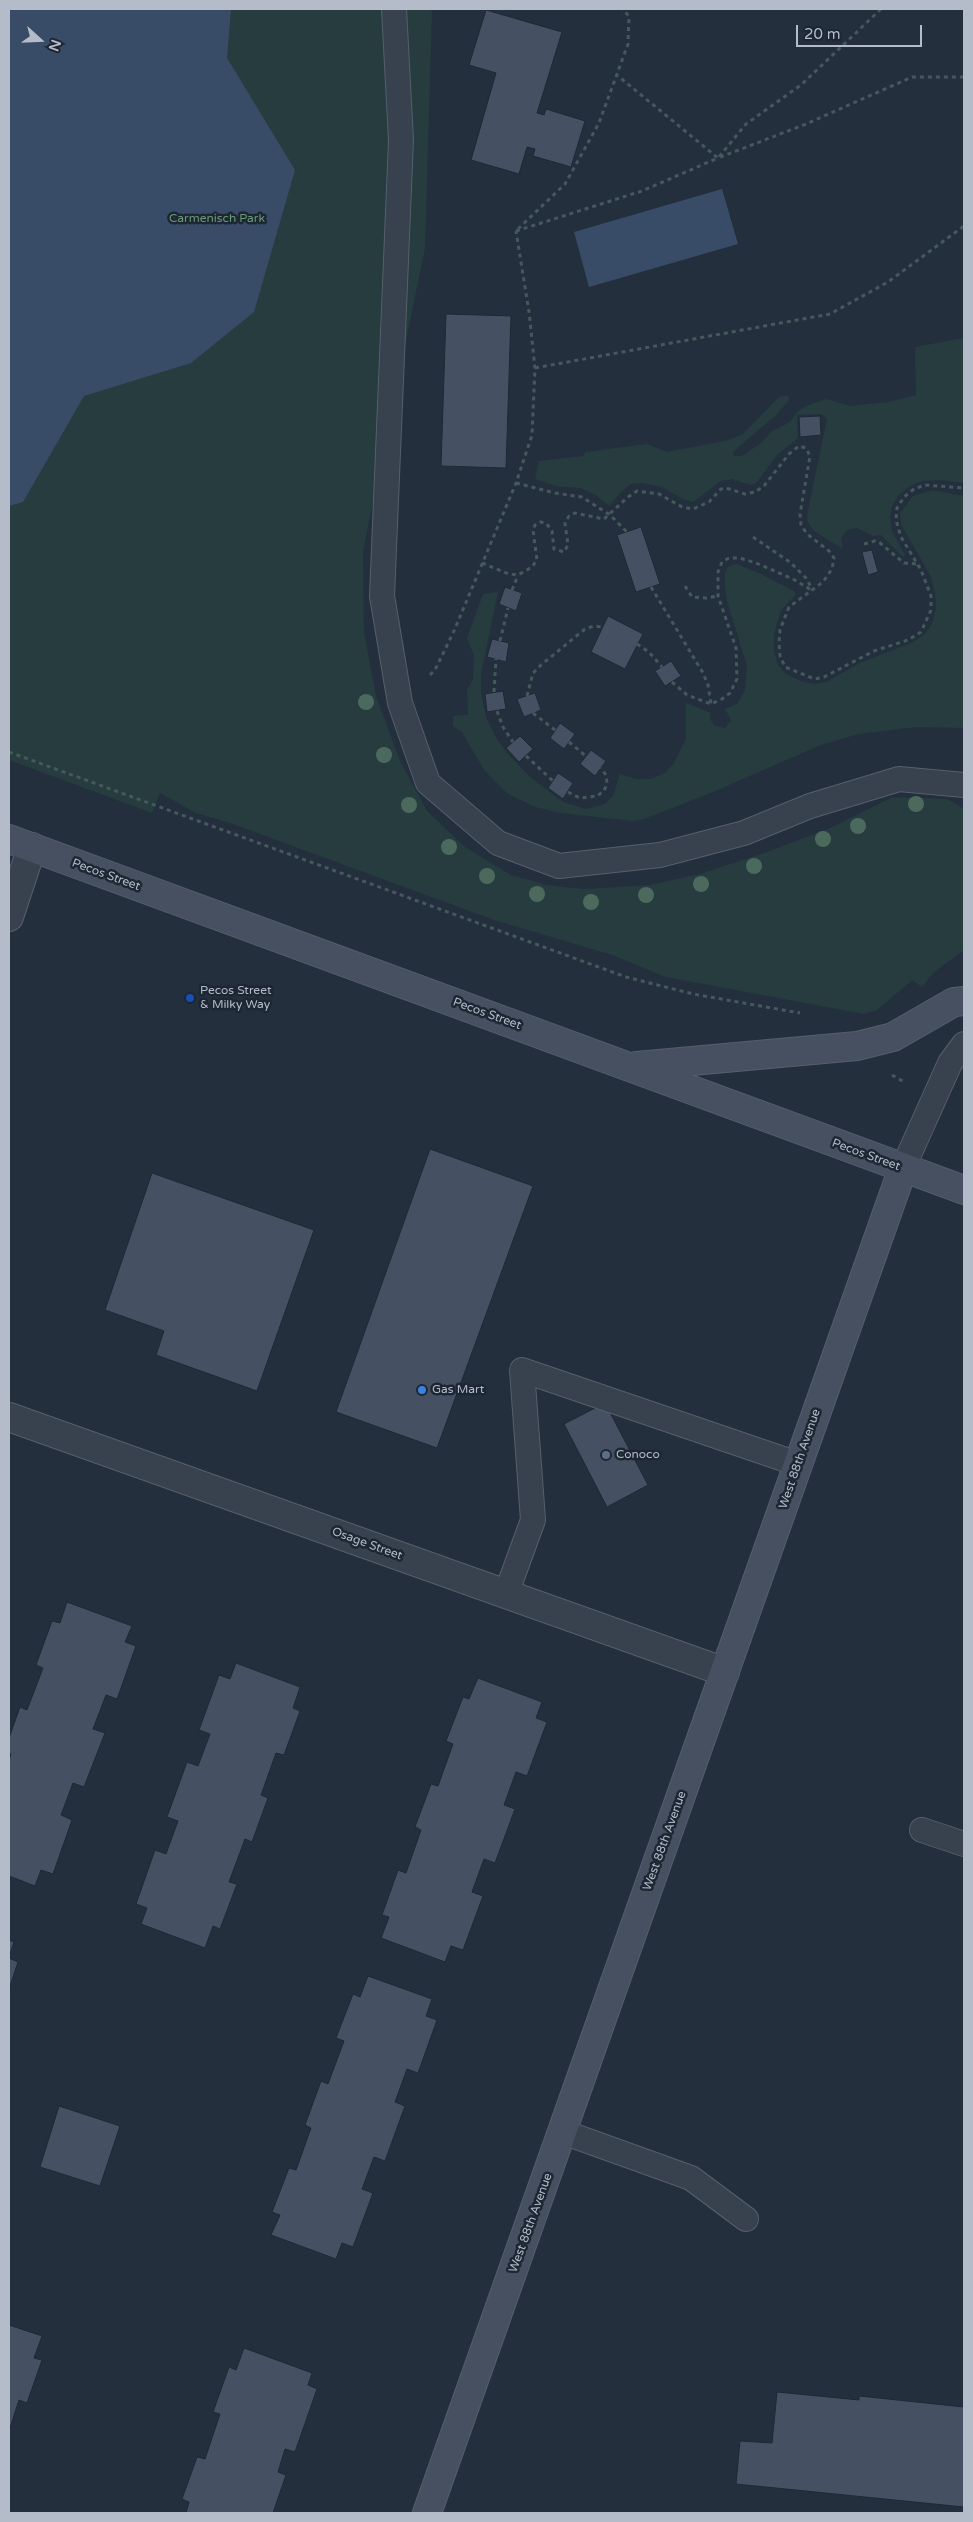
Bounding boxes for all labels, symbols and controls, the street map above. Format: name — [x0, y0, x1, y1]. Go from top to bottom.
north arrow — [15, 15, 65, 65]
scale bar — [798, 15, 924, 47]
text: 20 m — [804, 25, 841, 43]
text: N — [45, 37, 64, 53]
park label: Carmenisch Park — [169, 212, 265, 226]
street label: Pecos Street — [70, 856, 142, 894]
place label: Pecos Street & Milky Way — [200, 984, 272, 1012]
marker: Pecos Street & Milky Way — [184, 992, 196, 1004]
street label: Pecos Street — [451, 995, 523, 1033]
street label: Pecos Street — [830, 1136, 902, 1174]
place label: Gas Mart — [432, 1383, 484, 1397]
marker: Gas Mart — [416, 1384, 428, 1396]
street label: West 88th Avenue — [776, 1407, 824, 1511]
place label: Conoco — [616, 1448, 660, 1462]
marker: Conoco — [600, 1449, 612, 1461]
street label: Osage Street — [330, 1525, 404, 1563]
street label: West 88th Avenue — [640, 1789, 690, 1893]
street label: West 88th Avenue — [506, 2171, 556, 2275]

